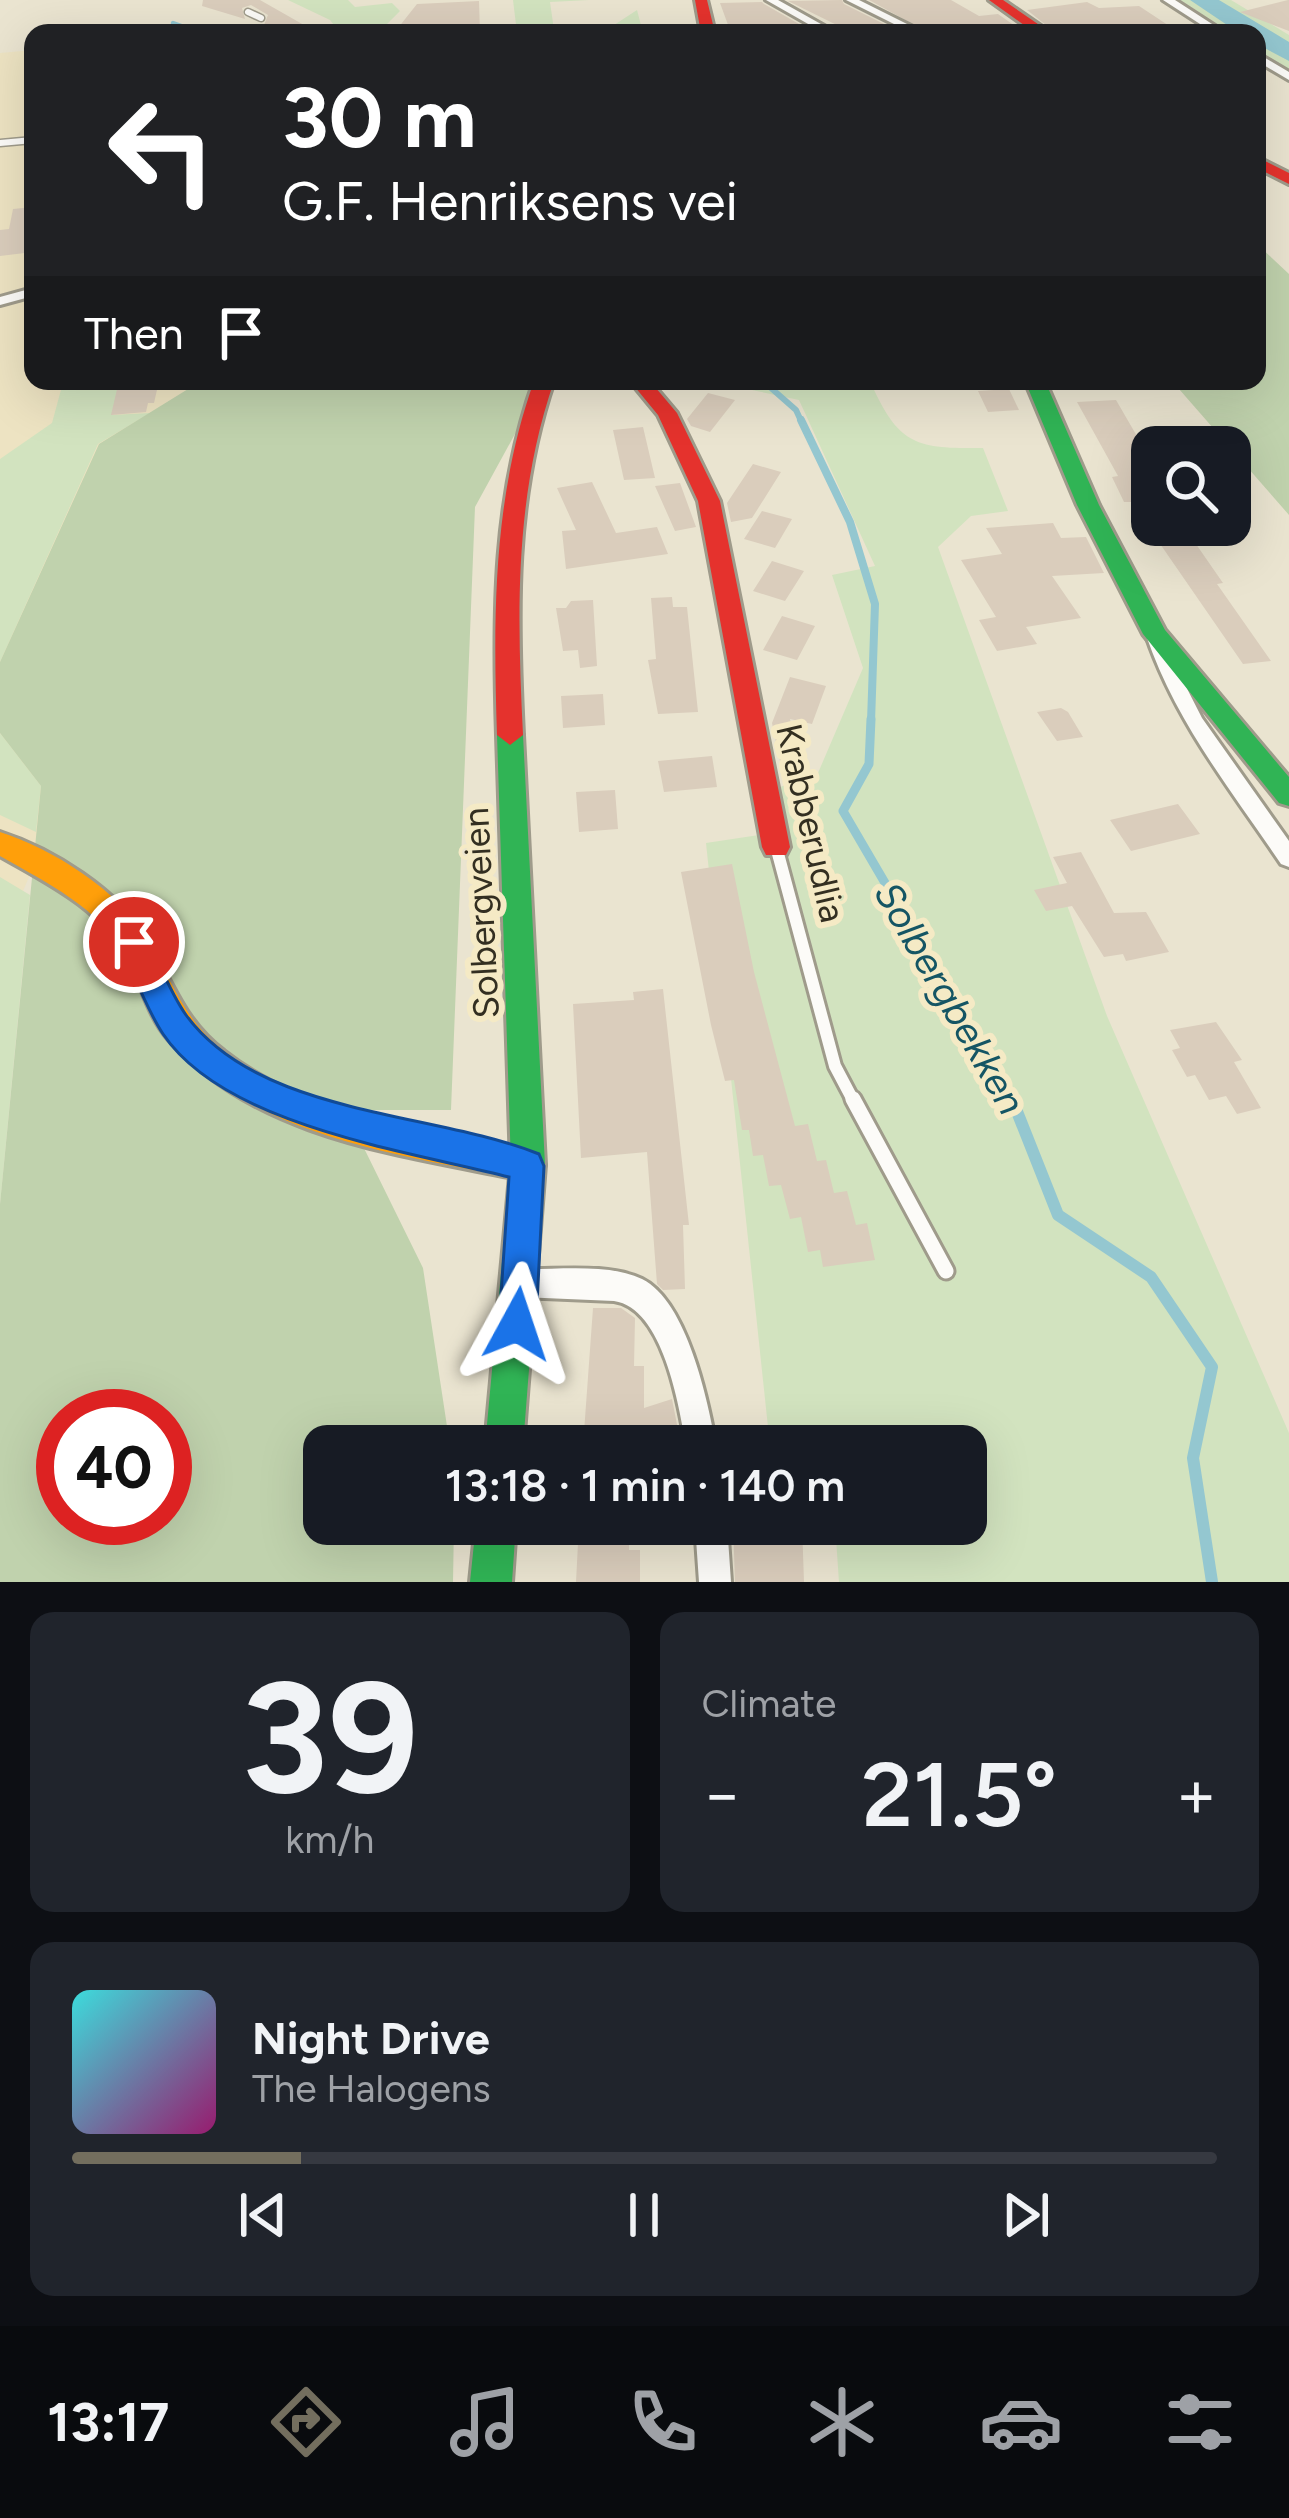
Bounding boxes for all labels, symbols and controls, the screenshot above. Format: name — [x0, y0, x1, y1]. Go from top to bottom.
text: 30 m — [282, 67, 476, 168]
icon: left — [84, 72, 240, 228]
text: G.F. Henriksens vei — [282, 169, 738, 234]
icon: arrive — [208, 300, 274, 366]
text: Then — [84, 306, 184, 360]
map controls — [1131, 426, 1251, 546]
button: search — [1131, 426, 1251, 546]
street label: Krabberudlia — [767, 720, 855, 926]
street label: Solbergveien — [454, 807, 508, 1019]
water label: Solbergbekken — [865, 873, 1035, 1123]
pin — [83, 891, 185, 993]
icon: arrive — [101, 909, 167, 975]
position arrow — [454, 1261, 580, 1387]
speed limit sign: 40 — [36, 1389, 192, 1545]
text: 13:18 · 1 min · 140 m — [445, 1458, 845, 1512]
text: 39 — [241, 1644, 418, 1831]
text: Climate — [702, 1680, 836, 1727]
text: 21.5° — [861, 1740, 1057, 1849]
text: − — [702, 1754, 743, 1834]
text: + — [1176, 1754, 1217, 1834]
text: km/h — [285, 1816, 374, 1863]
text: Night Drive — [252, 2011, 490, 2065]
text: The Halogens — [252, 2065, 491, 2112]
icon: previous — [230, 2182, 296, 2248]
icon: pause — [611, 2182, 677, 2248]
icon: next — [993, 2182, 1059, 2248]
icon: directions — [264, 2380, 348, 2464]
icon: music — [443, 2380, 527, 2464]
icon: phone — [621, 2380, 705, 2464]
icon: climate — [800, 2380, 884, 2464]
icon: car — [979, 2380, 1063, 2464]
icon: filters — [1158, 2380, 1242, 2464]
text: 13:17 — [47, 2390, 169, 2455]

